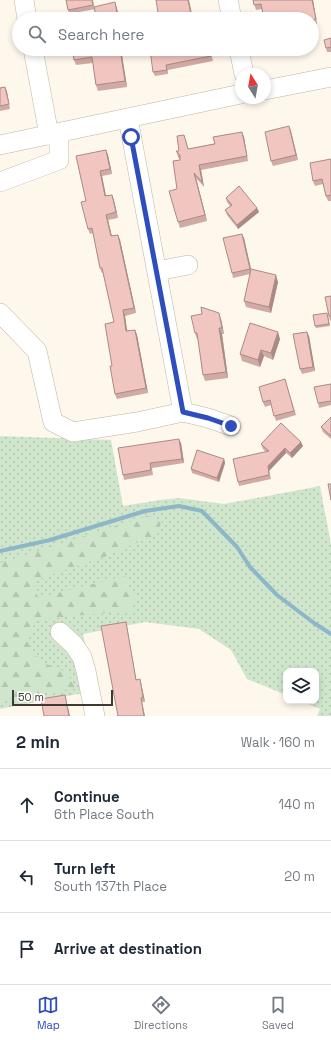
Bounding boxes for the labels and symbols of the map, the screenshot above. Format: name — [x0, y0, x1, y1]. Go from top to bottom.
north arrow — [235, 68, 271, 104]
route start — [122, 128, 140, 146]
route end — [222, 417, 240, 435]
scale bar — [12, 688, 113, 707]

